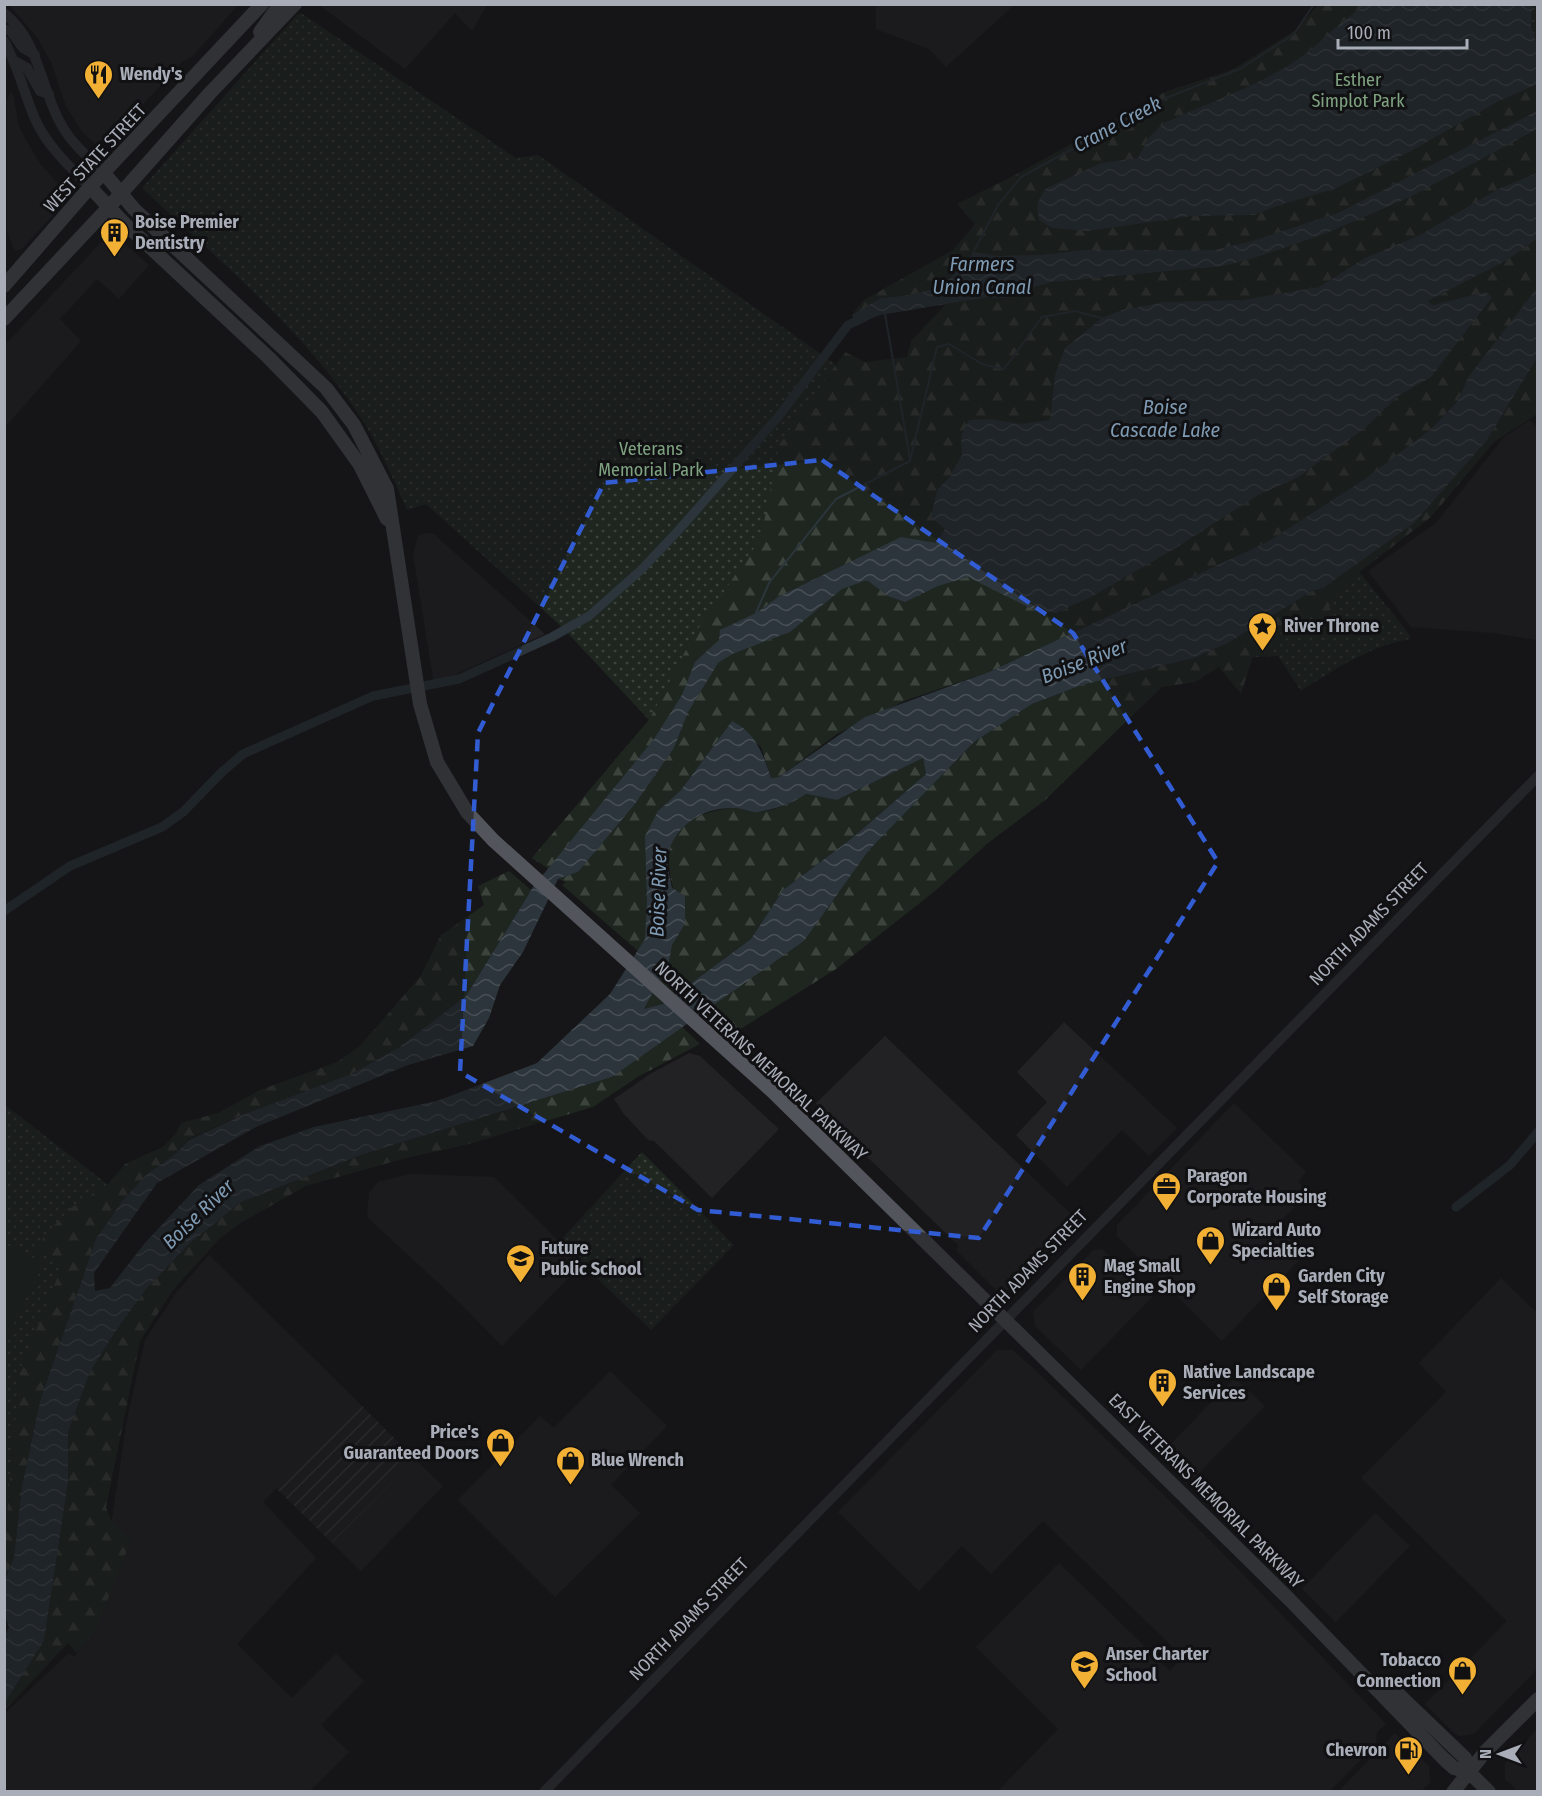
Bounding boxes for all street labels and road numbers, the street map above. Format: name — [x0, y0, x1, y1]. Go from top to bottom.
street label: WEST STATE STREET — [39, 99, 151, 217]
street label: NORTH ADAMS STREET — [1305, 858, 1434, 990]
street label: NORTH VETERANS MEMORIAL PARKWAY — [650, 957, 872, 1165]
street label: NORTH ADAMS STREET — [964, 1205, 1093, 1337]
street label: EAST VETERANS MEMORIAL PARKWAY — [1104, 1389, 1308, 1593]
street label: NORTH ADAMS STREET — [625, 1553, 754, 1685]

